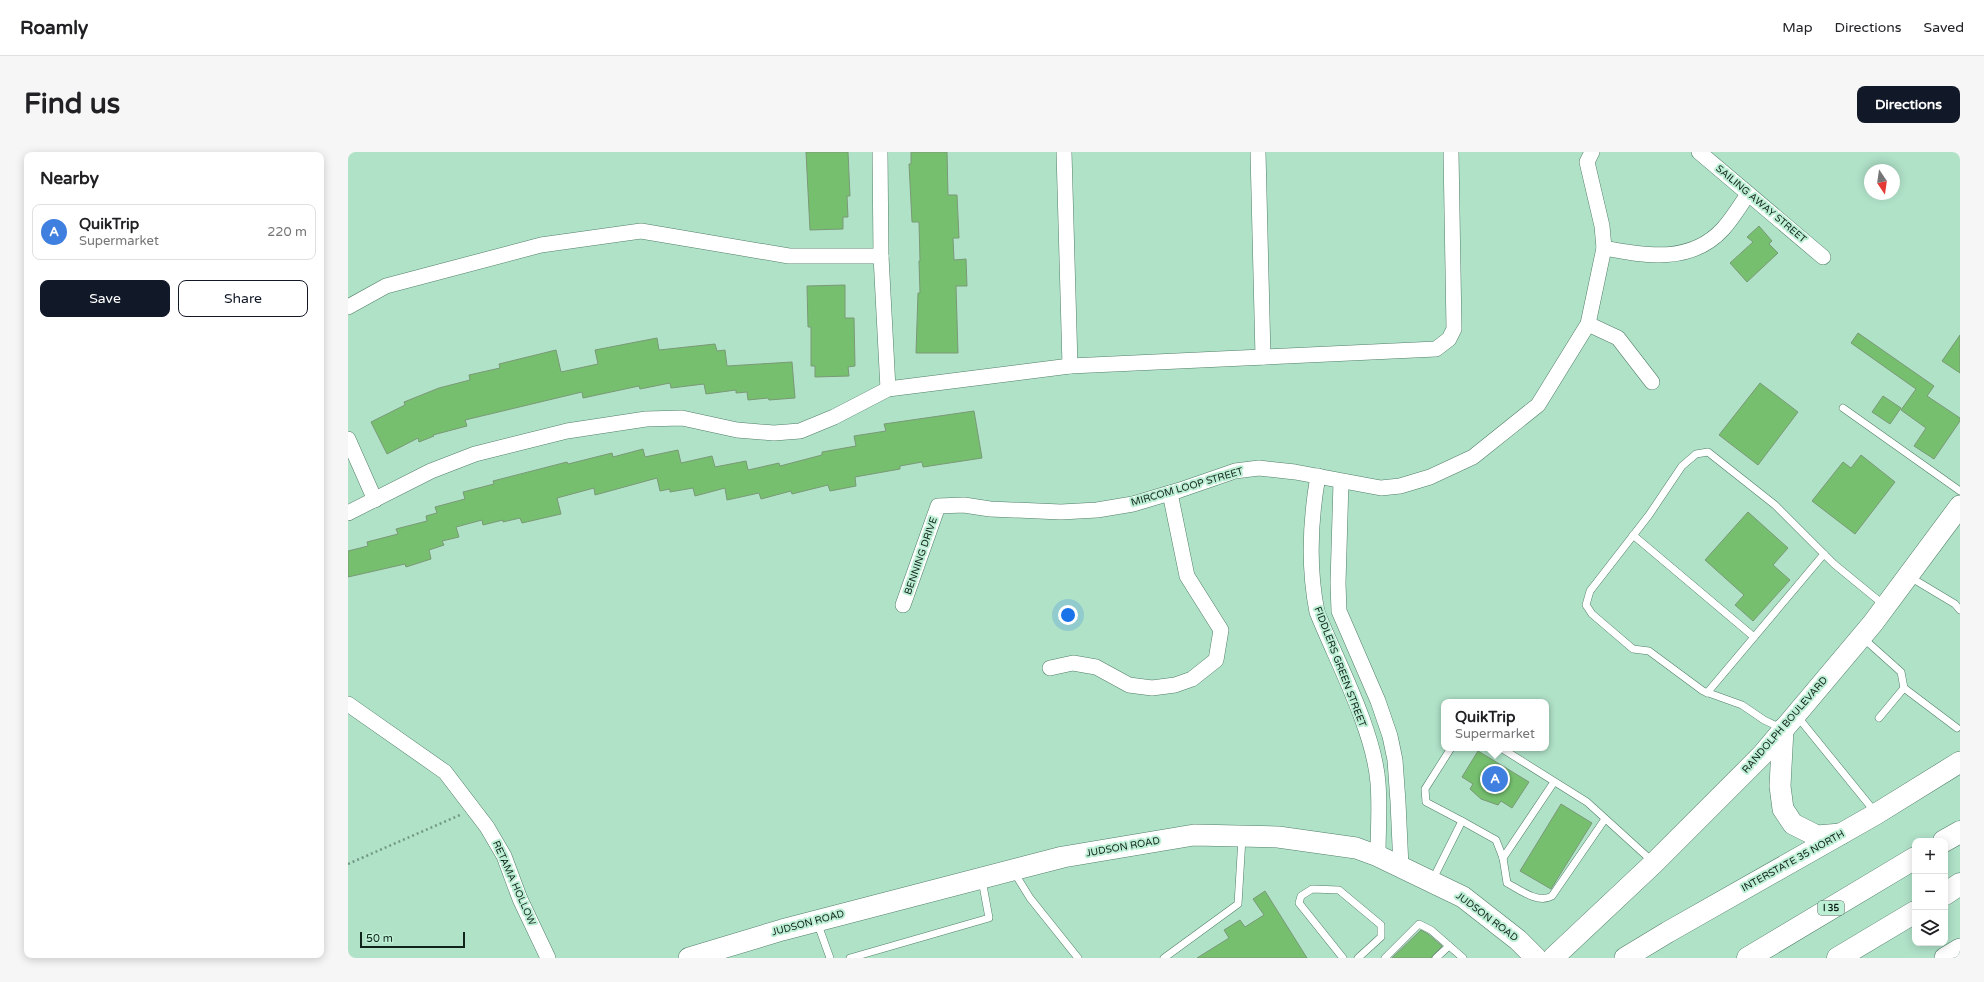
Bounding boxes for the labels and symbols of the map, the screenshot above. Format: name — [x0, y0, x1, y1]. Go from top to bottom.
street label: SAILING AWAY STREET — [1713, 163, 1809, 245]
north arrow — [1864, 164, 1900, 200]
street label: MIRCOM LOOP STREET — [1130, 465, 1244, 509]
street label: BENNING DRIVE — [902, 516, 940, 596]
your location — [1058, 605, 1078, 625]
street label: FIDDLERS GREEN STREET — [1311, 605, 1369, 729]
street label: RANDOLPH BOULEVARD — [1740, 674, 1830, 776]
pin: A — [1482, 764, 1508, 794]
street label: INTERSTATE 35 NORTH — [1739, 828, 1847, 894]
street label: JUDSON ROAD — [1085, 835, 1161, 859]
street label: RETAMA HOLLOW — [490, 839, 538, 927]
street label: JUDSON ROAD — [1454, 890, 1520, 944]
road number: I 35 — [1818, 901, 1844, 915]
street label: JUDSON ROAD — [770, 908, 846, 938]
scale bar — [360, 930, 465, 949]

